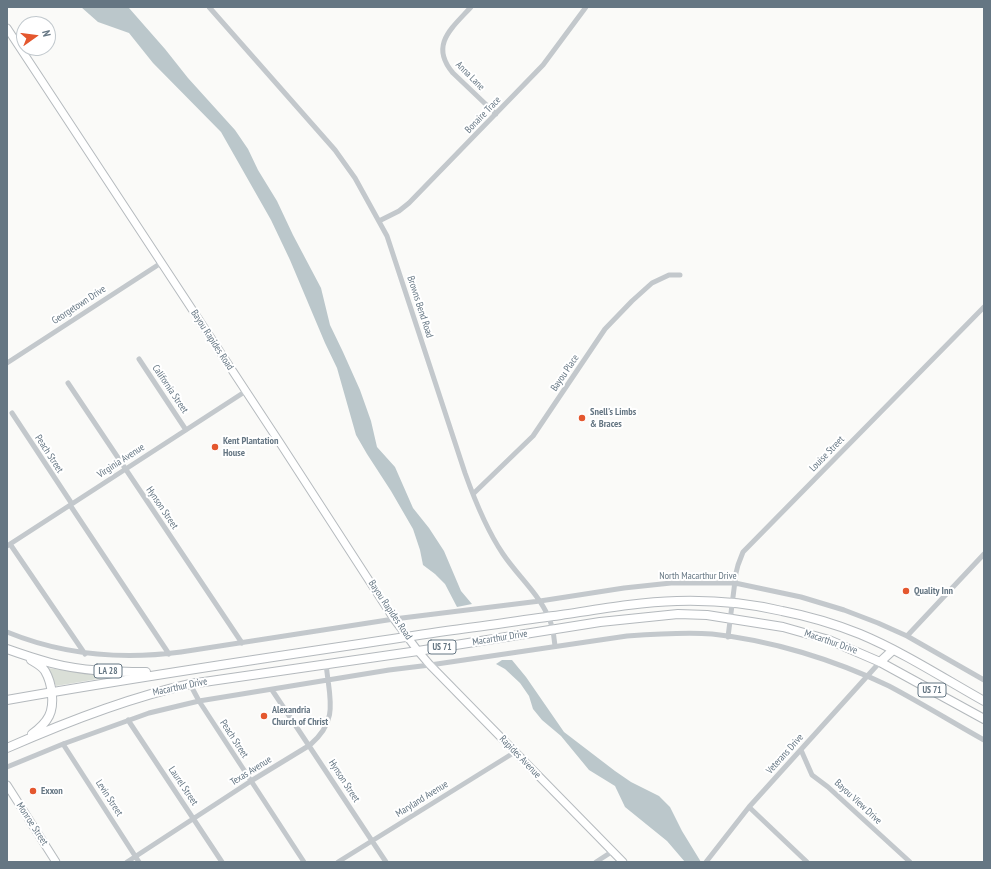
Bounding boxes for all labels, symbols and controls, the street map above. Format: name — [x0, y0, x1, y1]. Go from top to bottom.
north arrow — [16, 16, 56, 56]
text: N — [39, 29, 54, 38]
street label: Anna Lane — [453, 59, 487, 93]
street label: Bonaire Trace — [463, 94, 503, 136]
street label: Browns Bend Road — [404, 275, 436, 339]
street label: Georgetown Drive — [50, 283, 108, 327]
street label: Bayou Rapides Road — [188, 308, 236, 372]
street label: Bayou Place — [548, 352, 582, 394]
street label: California Street — [149, 362, 191, 416]
place label: Snell's Limbs & Braces — [590, 406, 636, 430]
marker: Snell's Limbs & Braces — [577, 413, 587, 423]
street label: Peach Street — [32, 433, 66, 475]
street label: Louise Street — [807, 434, 847, 474]
place label: Kent Plantation House — [223, 435, 278, 458]
street label: Virginia Avenue — [95, 441, 147, 481]
marker: Kent Plantation House — [210, 442, 220, 452]
street label: Hynson Street — [143, 485, 181, 531]
street label: North Macarthur Drive — [659, 570, 737, 582]
street label: Bayou Rapides Road — [366, 578, 414, 642]
place label: Quality Inn — [914, 585, 953, 597]
marker: Quality Inn — [901, 586, 911, 596]
street label: Macarthur Drive — [803, 627, 859, 657]
street label: Macarthur Drive — [472, 628, 528, 648]
road number: US 71 — [428, 640, 456, 654]
road number: LA 28 — [94, 664, 122, 678]
street label: Macarthur Drive — [152, 675, 208, 699]
road number: US 71 — [918, 683, 946, 697]
place label: Alexandria Church of Christ — [272, 704, 328, 728]
marker: Alexandria Church of Christ — [259, 711, 269, 721]
street label: Peach Street — [217, 718, 251, 760]
street label: Veterans Drive — [764, 731, 806, 777]
street label: Rapides Avenue — [497, 733, 543, 781]
street label: Texas Avenue — [228, 754, 274, 788]
street label: Hynson Street — [326, 757, 362, 805]
street label: Laurel Street — [166, 764, 200, 808]
street label: Bayou View Drive — [832, 777, 884, 827]
street label: Levin Street — [93, 778, 125, 818]
street label: Maryland Avenue — [394, 778, 450, 820]
place label: Exxon — [41, 785, 63, 797]
marker: Exxon — [28, 786, 38, 796]
street label: Monroe Street — [14, 800, 50, 848]

